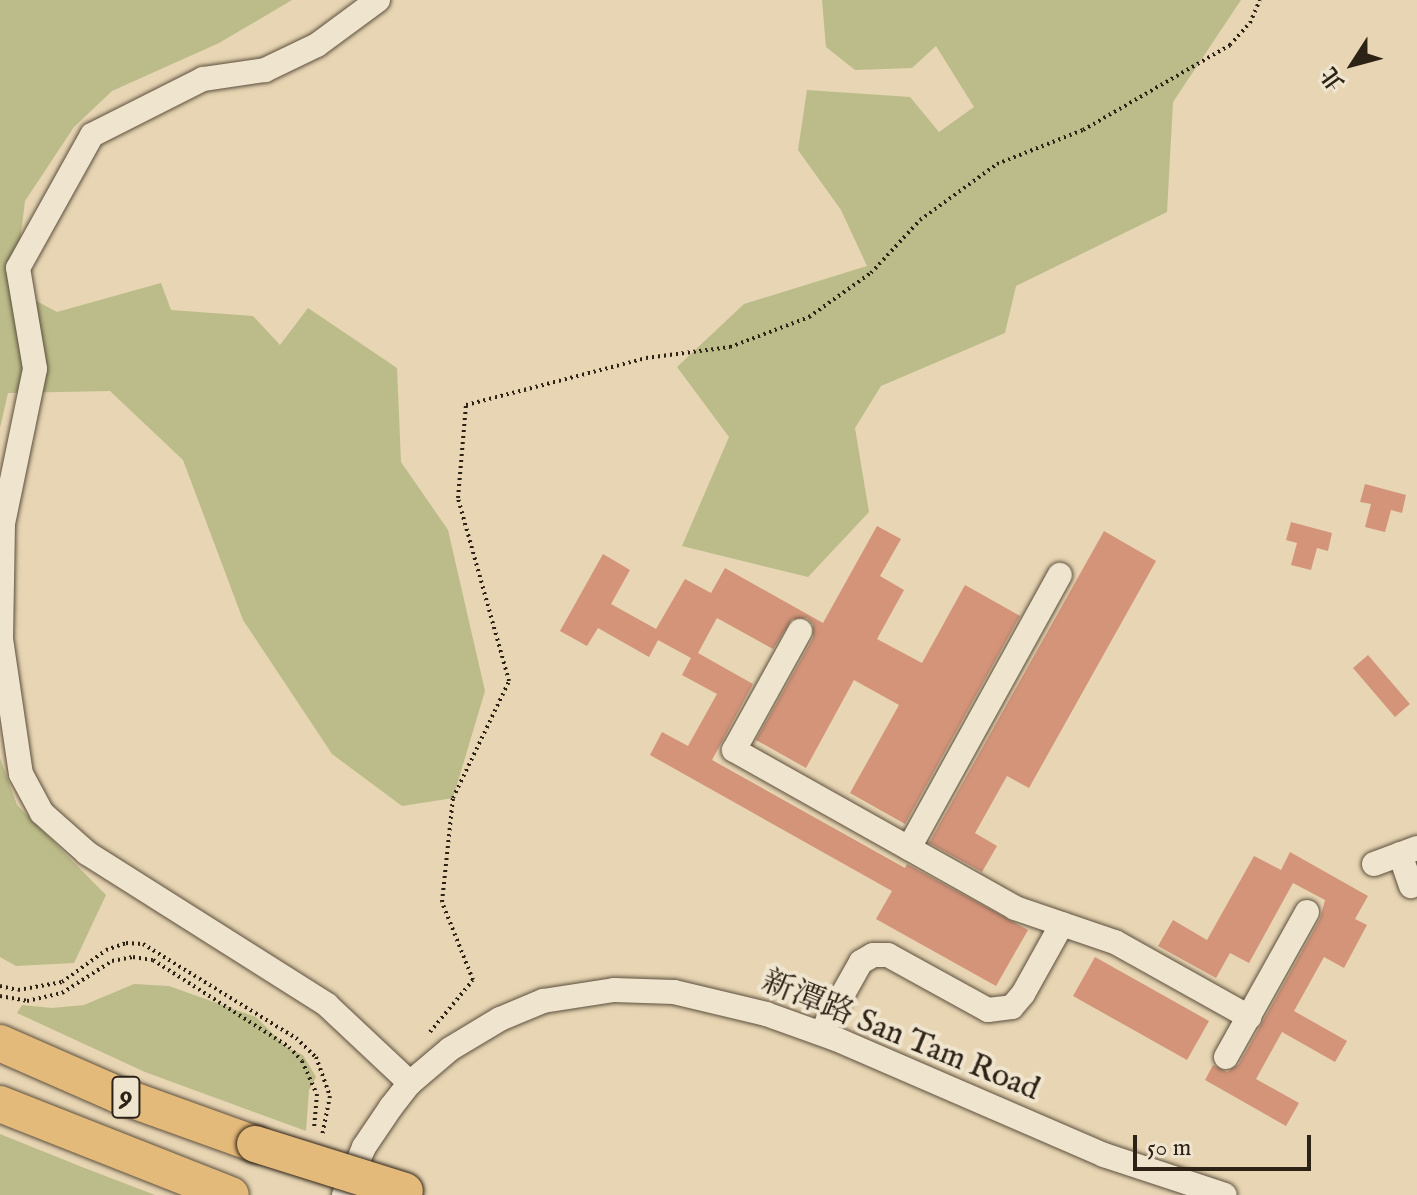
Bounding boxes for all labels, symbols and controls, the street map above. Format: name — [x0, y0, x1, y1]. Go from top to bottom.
north arrow — [1313, 24, 1393, 104]
text: 北 — [1316, 61, 1351, 95]
street label: 新潭路 San Tam Road — [756, 964, 1044, 1110]
road number: 9 — [110, 1071, 142, 1123]
scale bar — [1137, 1119, 1315, 1169]
text: 50 m — [1147, 1133, 1191, 1164]

